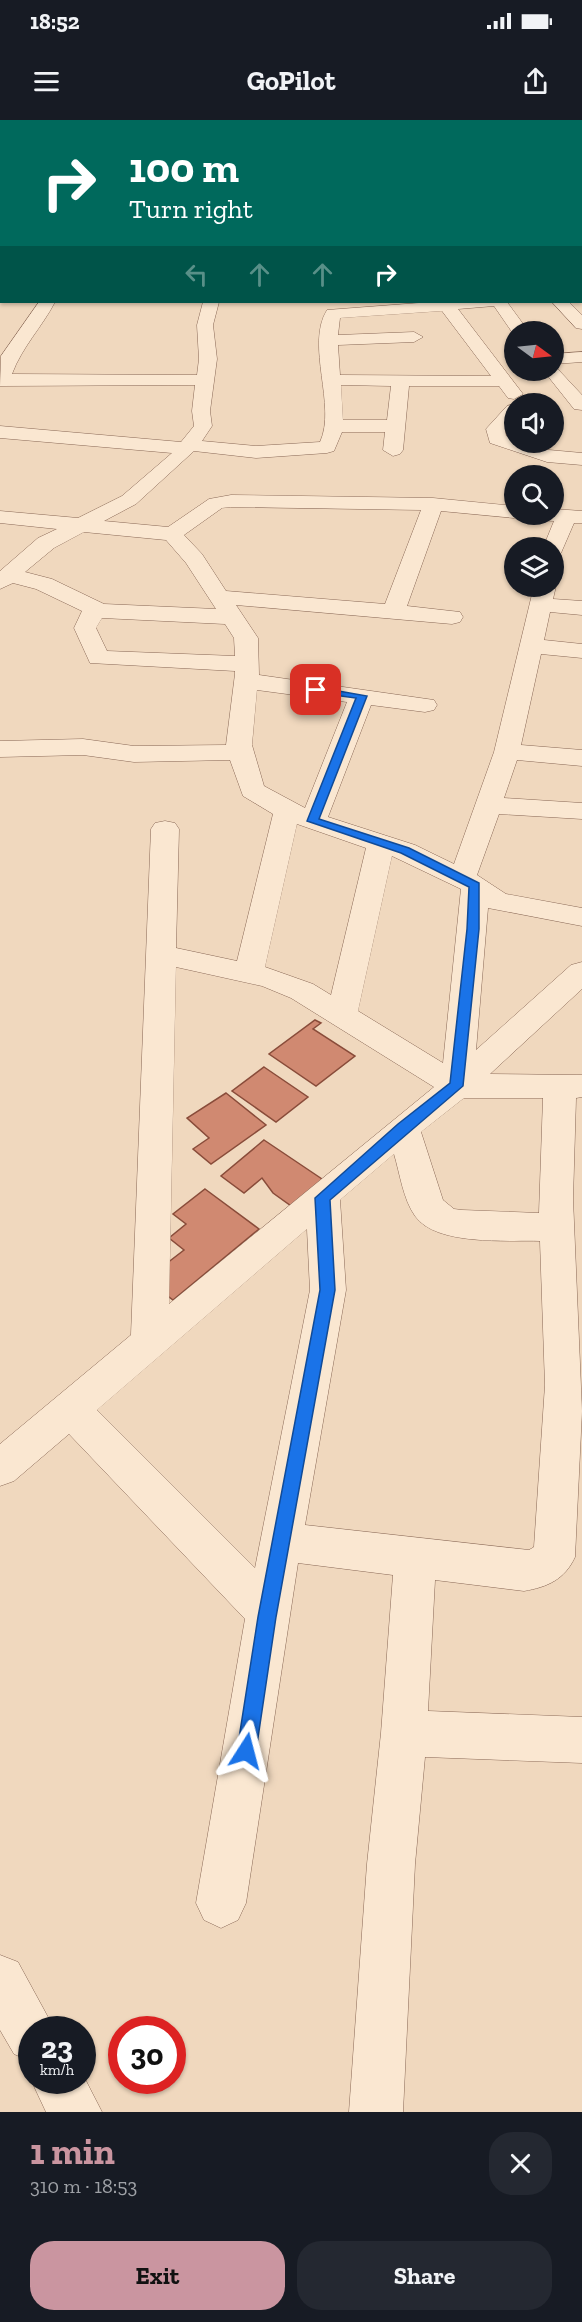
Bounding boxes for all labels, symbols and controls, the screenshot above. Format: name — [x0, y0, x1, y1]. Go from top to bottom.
text: 18:52 — [30, 8, 80, 35]
icon: menu — [30, 65, 63, 98]
text: GoPilot — [247, 65, 335, 97]
icon: share — [519, 65, 552, 98]
text: 100 m — [129, 142, 239, 193]
icon: right — [30, 144, 108, 222]
text: Turn right — [129, 193, 253, 225]
icon: left — [180, 258, 213, 291]
icon: ahead — [243, 258, 276, 291]
icon: ahead — [306, 258, 339, 291]
icon: right — [369, 258, 402, 291]
north arrow — [504, 321, 564, 381]
map controls — [504, 321, 564, 597]
button: sound — [504, 393, 564, 453]
button: search — [504, 465, 564, 525]
button: layers — [504, 537, 564, 597]
pin — [290, 664, 341, 715]
icon: arrive — [299, 673, 332, 706]
position arrow — [214, 1719, 278, 1783]
speed limit sign: 30 — [108, 2016, 186, 2094]
text: 23 — [41, 2030, 73, 2066]
text: km/h — [40, 2061, 74, 2079]
text: 1 min — [30, 2130, 115, 2173]
button: close — [489, 2132, 552, 2195]
text: 310 m · 18:53 — [30, 2174, 137, 2198]
button: Exit — [30, 2241, 285, 2310]
button: Share — [297, 2241, 552, 2310]

